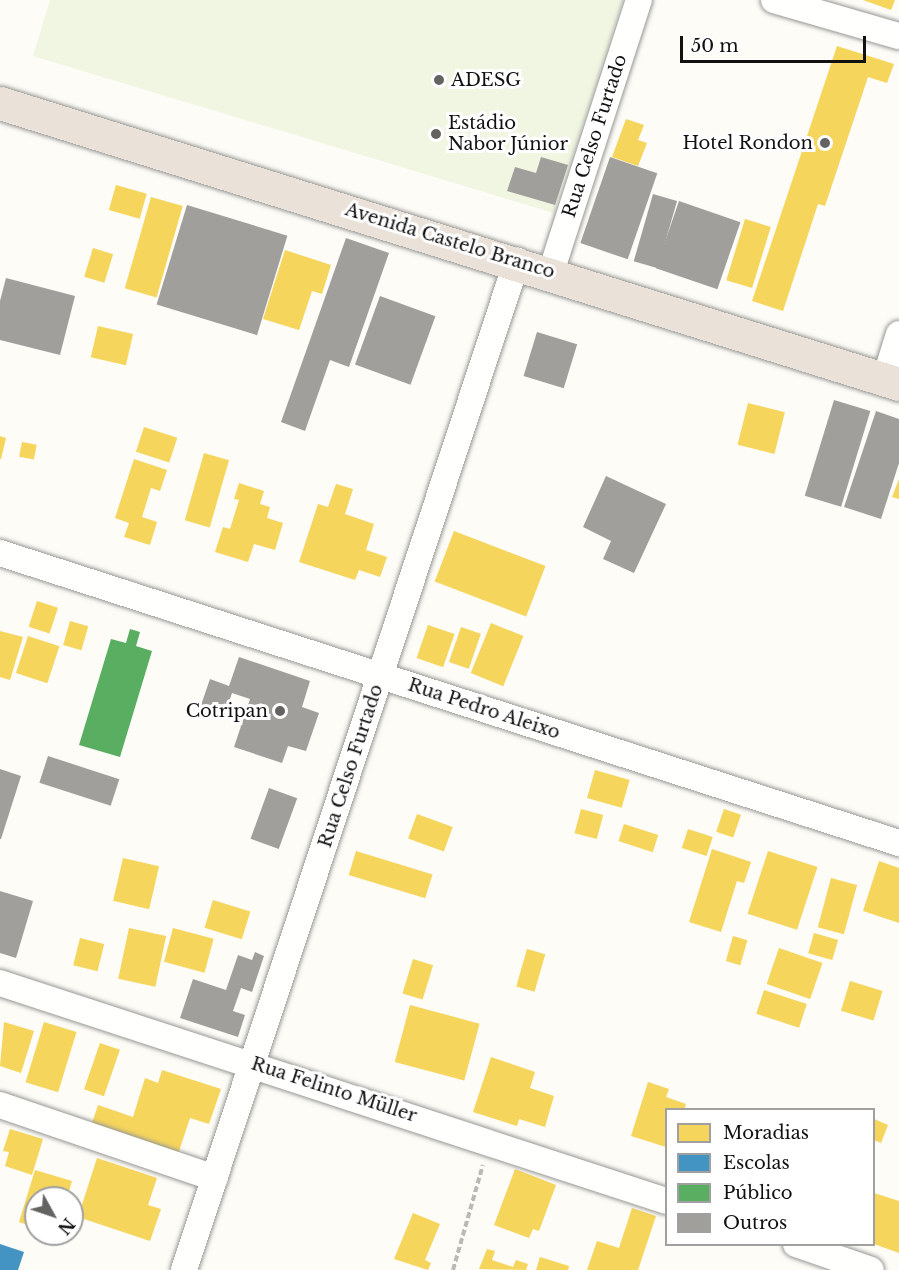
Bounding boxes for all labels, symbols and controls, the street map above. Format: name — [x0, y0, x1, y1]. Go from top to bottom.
scale bar — [683, 24, 869, 62]
text: 50 m — [691, 35, 739, 57]
street label: Rua Celso Furtado — [558, 52, 632, 220]
place label: ADESG — [451, 69, 521, 91]
marker: ADESG — [432, 73, 446, 87]
place label: Estádio Nabor Júnior — [448, 113, 569, 156]
marker: Estádio Nabor Júnior — [429, 127, 443, 141]
place label: Hotel Rondon — [682, 132, 813, 154]
marker: Hotel Rondon — [818, 136, 832, 150]
street label: Avenida Castelo Branco — [342, 199, 558, 283]
street label: Rua Pedro Aleixo — [405, 674, 563, 744]
street label: Rua Celso Furtado — [314, 682, 388, 850]
place label: Cotripan — [186, 700, 268, 722]
marker: Cotripan — [273, 704, 287, 718]
street label: Rua Felinto Müller — [248, 1053, 420, 1127]
legend — [665, 1108, 875, 1246]
text: Moradias — [723, 1122, 809, 1144]
text: Escolas — [723, 1152, 790, 1174]
text: Público — [723, 1182, 793, 1204]
north arrow — [24, 1186, 84, 1246]
text: Outros — [723, 1212, 787, 1234]
text: N — [54, 1214, 79, 1238]

